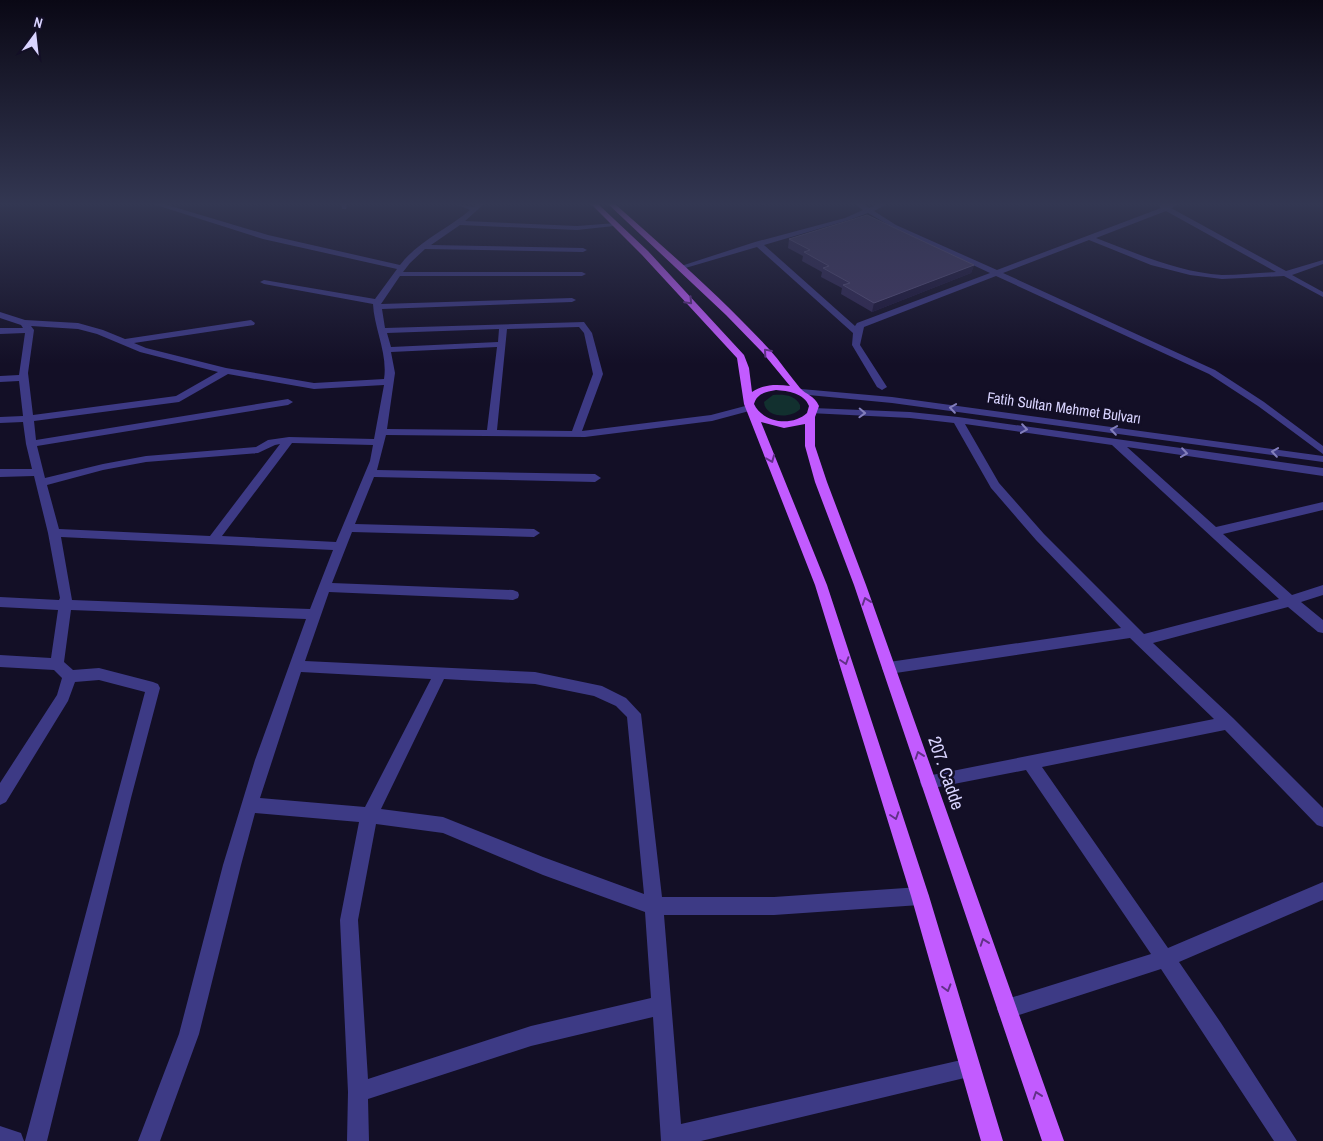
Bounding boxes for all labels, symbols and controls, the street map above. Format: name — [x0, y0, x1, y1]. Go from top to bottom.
north arrow — [10, 10, 60, 60]
text: N — [32, 13, 45, 32]
one-way arrow — [683, 296, 692, 305]
one-way arrow — [764, 348, 773, 357]
street label: Fatih Sultan Mehmet Bulvarı — [986, 386, 1142, 429]
one-way arrow — [948, 403, 956, 414]
one-way arrow — [858, 408, 866, 418]
one-way arrow — [1019, 424, 1028, 434]
one-way arrow — [1109, 425, 1117, 436]
one-way arrow — [1180, 447, 1189, 457]
one-way arrow — [1270, 448, 1279, 458]
one-way arrow — [765, 454, 776, 463]
one-way arrow — [862, 598, 872, 606]
one-way arrow — [840, 656, 850, 665]
street label: 207. Cadde — [922, 733, 971, 813]
one-way arrow — [915, 751, 925, 760]
one-way arrow — [889, 811, 899, 819]
one-way arrow — [980, 938, 990, 946]
one-way arrow — [941, 983, 951, 992]
one-way arrow — [1033, 1091, 1043, 1100]

